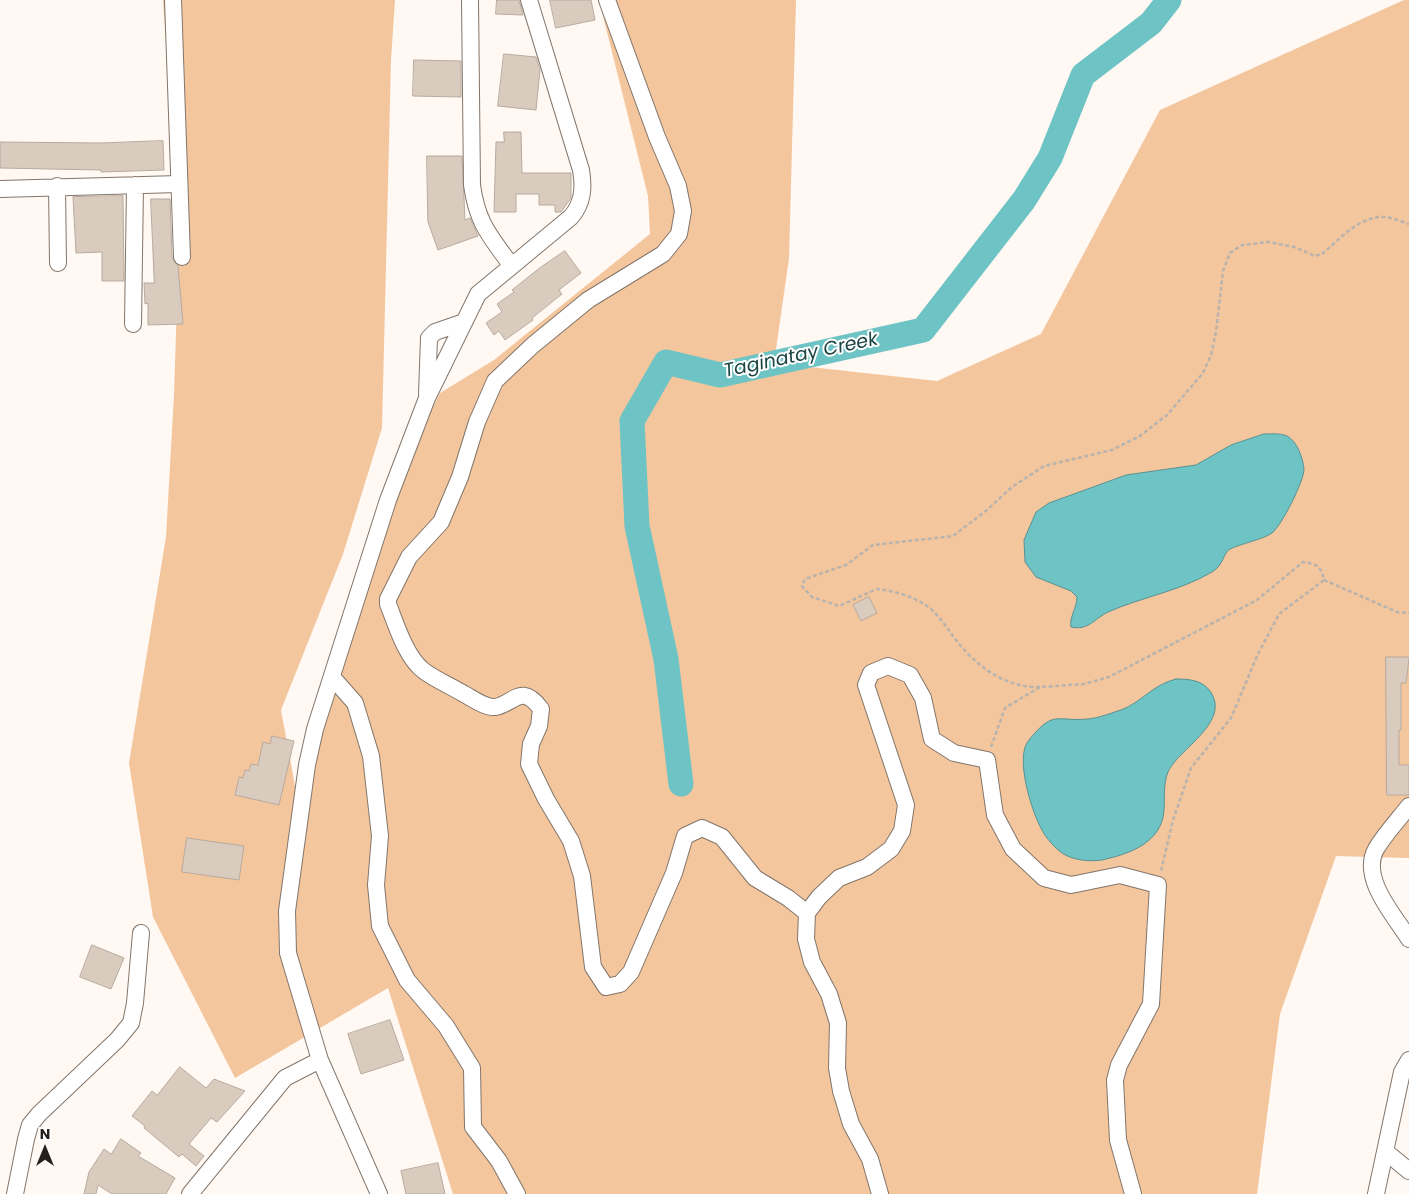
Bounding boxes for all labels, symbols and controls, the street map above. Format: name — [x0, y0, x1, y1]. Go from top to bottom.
water label: Taginatay Creek — [722, 329, 880, 383]
north arrow — [20, 1124, 70, 1174]
text: N — [40, 1124, 50, 1144]

